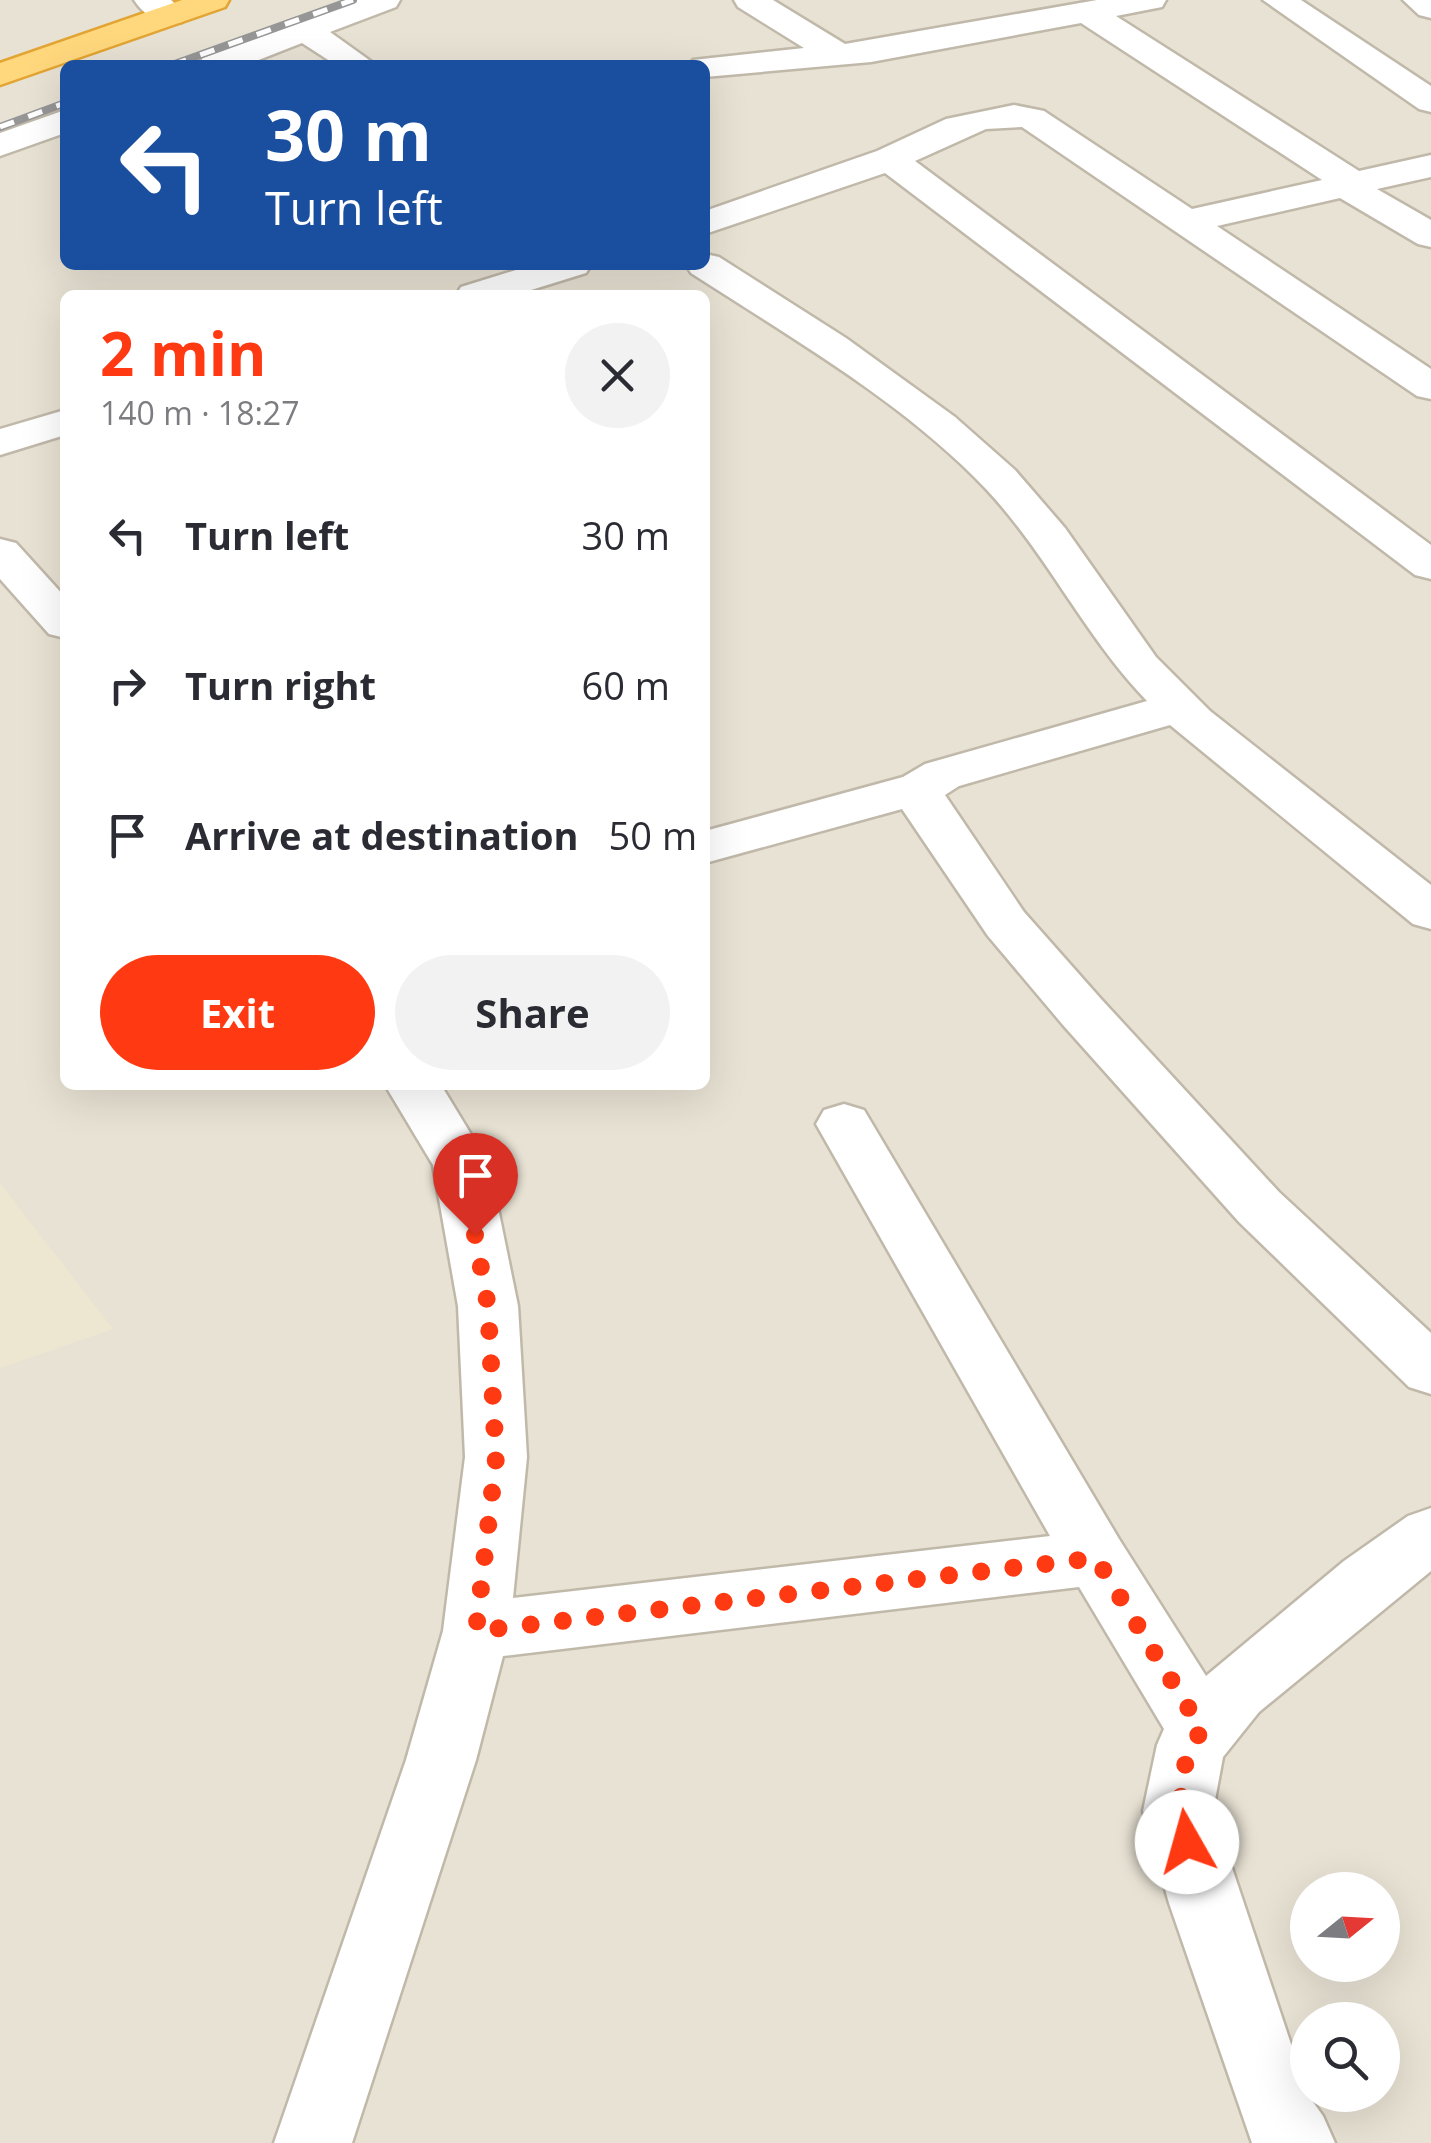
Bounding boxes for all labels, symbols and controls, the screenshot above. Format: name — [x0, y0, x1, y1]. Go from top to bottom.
text: 30 m — [265, 86, 432, 182]
icon: left — [100, 100, 230, 230]
text: Turn left — [265, 177, 443, 238]
text: 2 min — [100, 312, 267, 394]
button: close — [565, 323, 670, 428]
text: 140 m · 18:27 — [100, 391, 299, 434]
icon: left — [100, 508, 155, 563]
text: Turn left — [185, 509, 349, 561]
text: 30 m — [581, 509, 670, 561]
icon: right — [100, 658, 155, 713]
text: Turn right — [185, 659, 376, 711]
text: 60 m — [581, 659, 670, 711]
icon: arrive — [100, 808, 155, 863]
text: Arrive at destination — [185, 809, 579, 861]
text: 50 m — [609, 809, 697, 861]
button: Exit — [100, 955, 375, 1070]
button: Share — [395, 955, 670, 1070]
pin — [433, 1133, 518, 1236]
icon: arrive — [448, 1148, 503, 1203]
position arrow — [1135, 1790, 1239, 1894]
north arrow — [1290, 1872, 1400, 1982]
map controls — [1290, 1872, 1400, 2112]
button: search — [1290, 2002, 1400, 2112]

